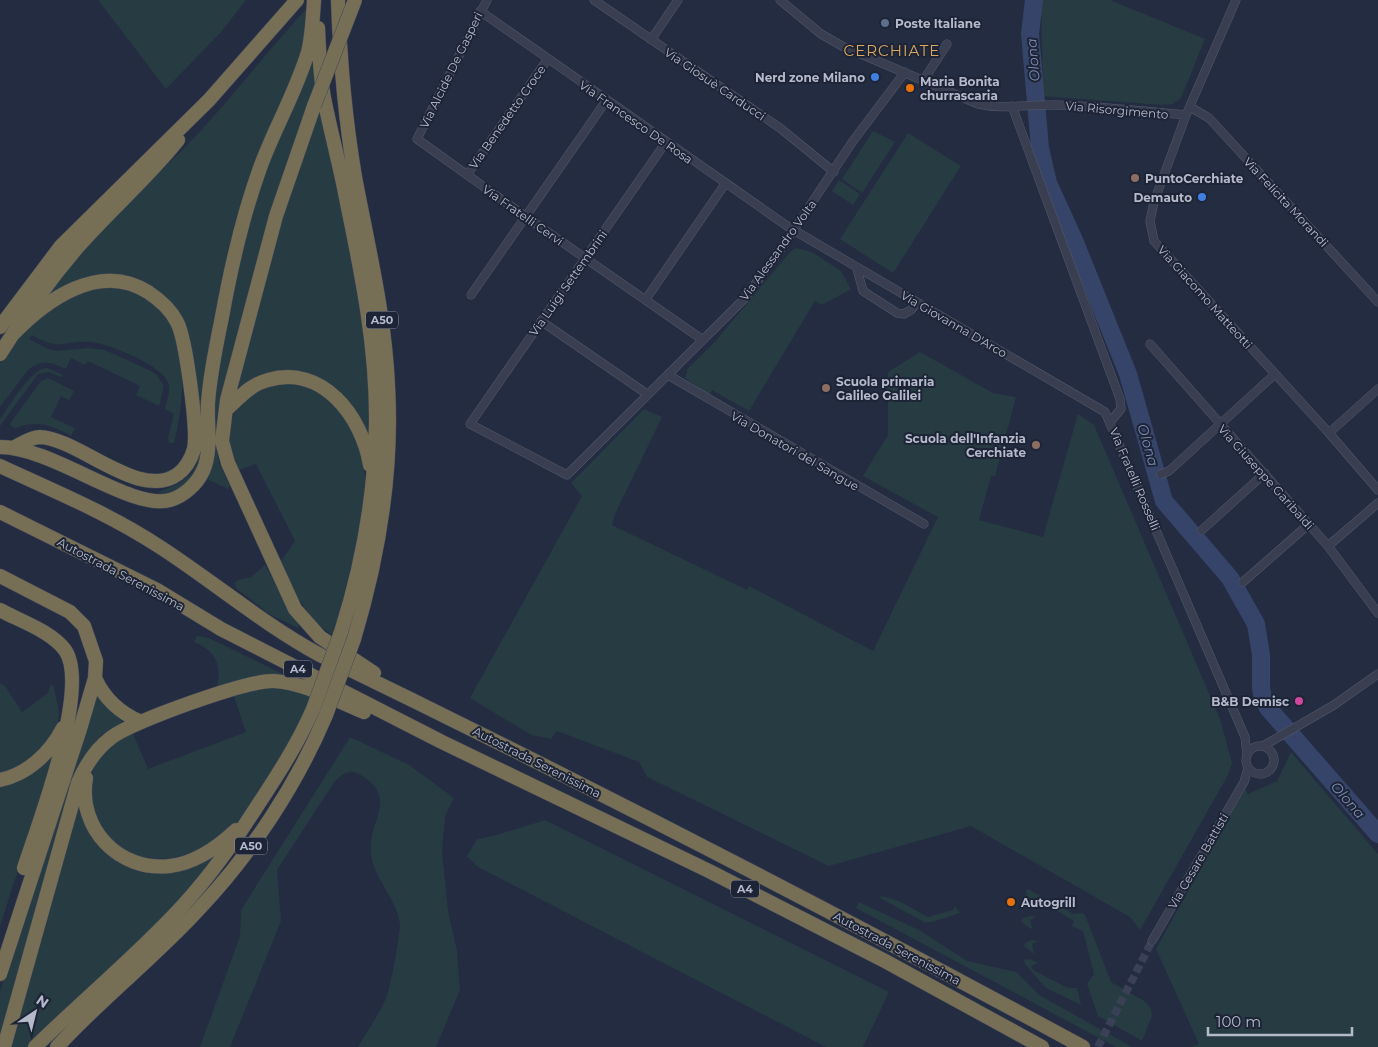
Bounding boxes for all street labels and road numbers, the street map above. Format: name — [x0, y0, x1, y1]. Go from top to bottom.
street label: Via Alcide De Gasperi — [416, 9, 486, 131]
street label: Via Giosuè Carducci — [662, 45, 768, 123]
street label: Via Benedetto Croce — [466, 62, 548, 172]
street label: Via Francesco De Rosa — [576, 77, 696, 167]
street label: Via Risorgimento — [1065, 98, 1169, 122]
street label: Via Felicita Morandi — [1241, 154, 1331, 250]
street label: Via Fratelli Cervi — [480, 181, 566, 249]
street label: Via Alessandro Volta — [736, 197, 820, 303]
street label: Via Luigi Settembrini — [526, 227, 610, 339]
street label: Via Giacomo Matteotti — [1155, 242, 1255, 352]
street label: Via Giovanna D'Arco — [898, 287, 1010, 361]
road number: A50 — [366, 312, 398, 328]
street label: Via Donatori del Sangue — [728, 408, 862, 494]
street label: Via Giuseppe Garibaldi — [1215, 421, 1317, 533]
street label: Via Fratelli Rosselli — [1107, 425, 1163, 533]
street label: Autostrada Serenissima — [55, 534, 187, 614]
road number: A4 — [284, 661, 312, 678]
street label: Autostrada Serenissima — [470, 723, 604, 801]
street label: Via Cesare Battisti — [1165, 810, 1231, 912]
road number: A50 — [235, 838, 267, 854]
road number: A4 — [731, 881, 759, 898]
street label: Autostrada Serenissima — [831, 908, 963, 988]

